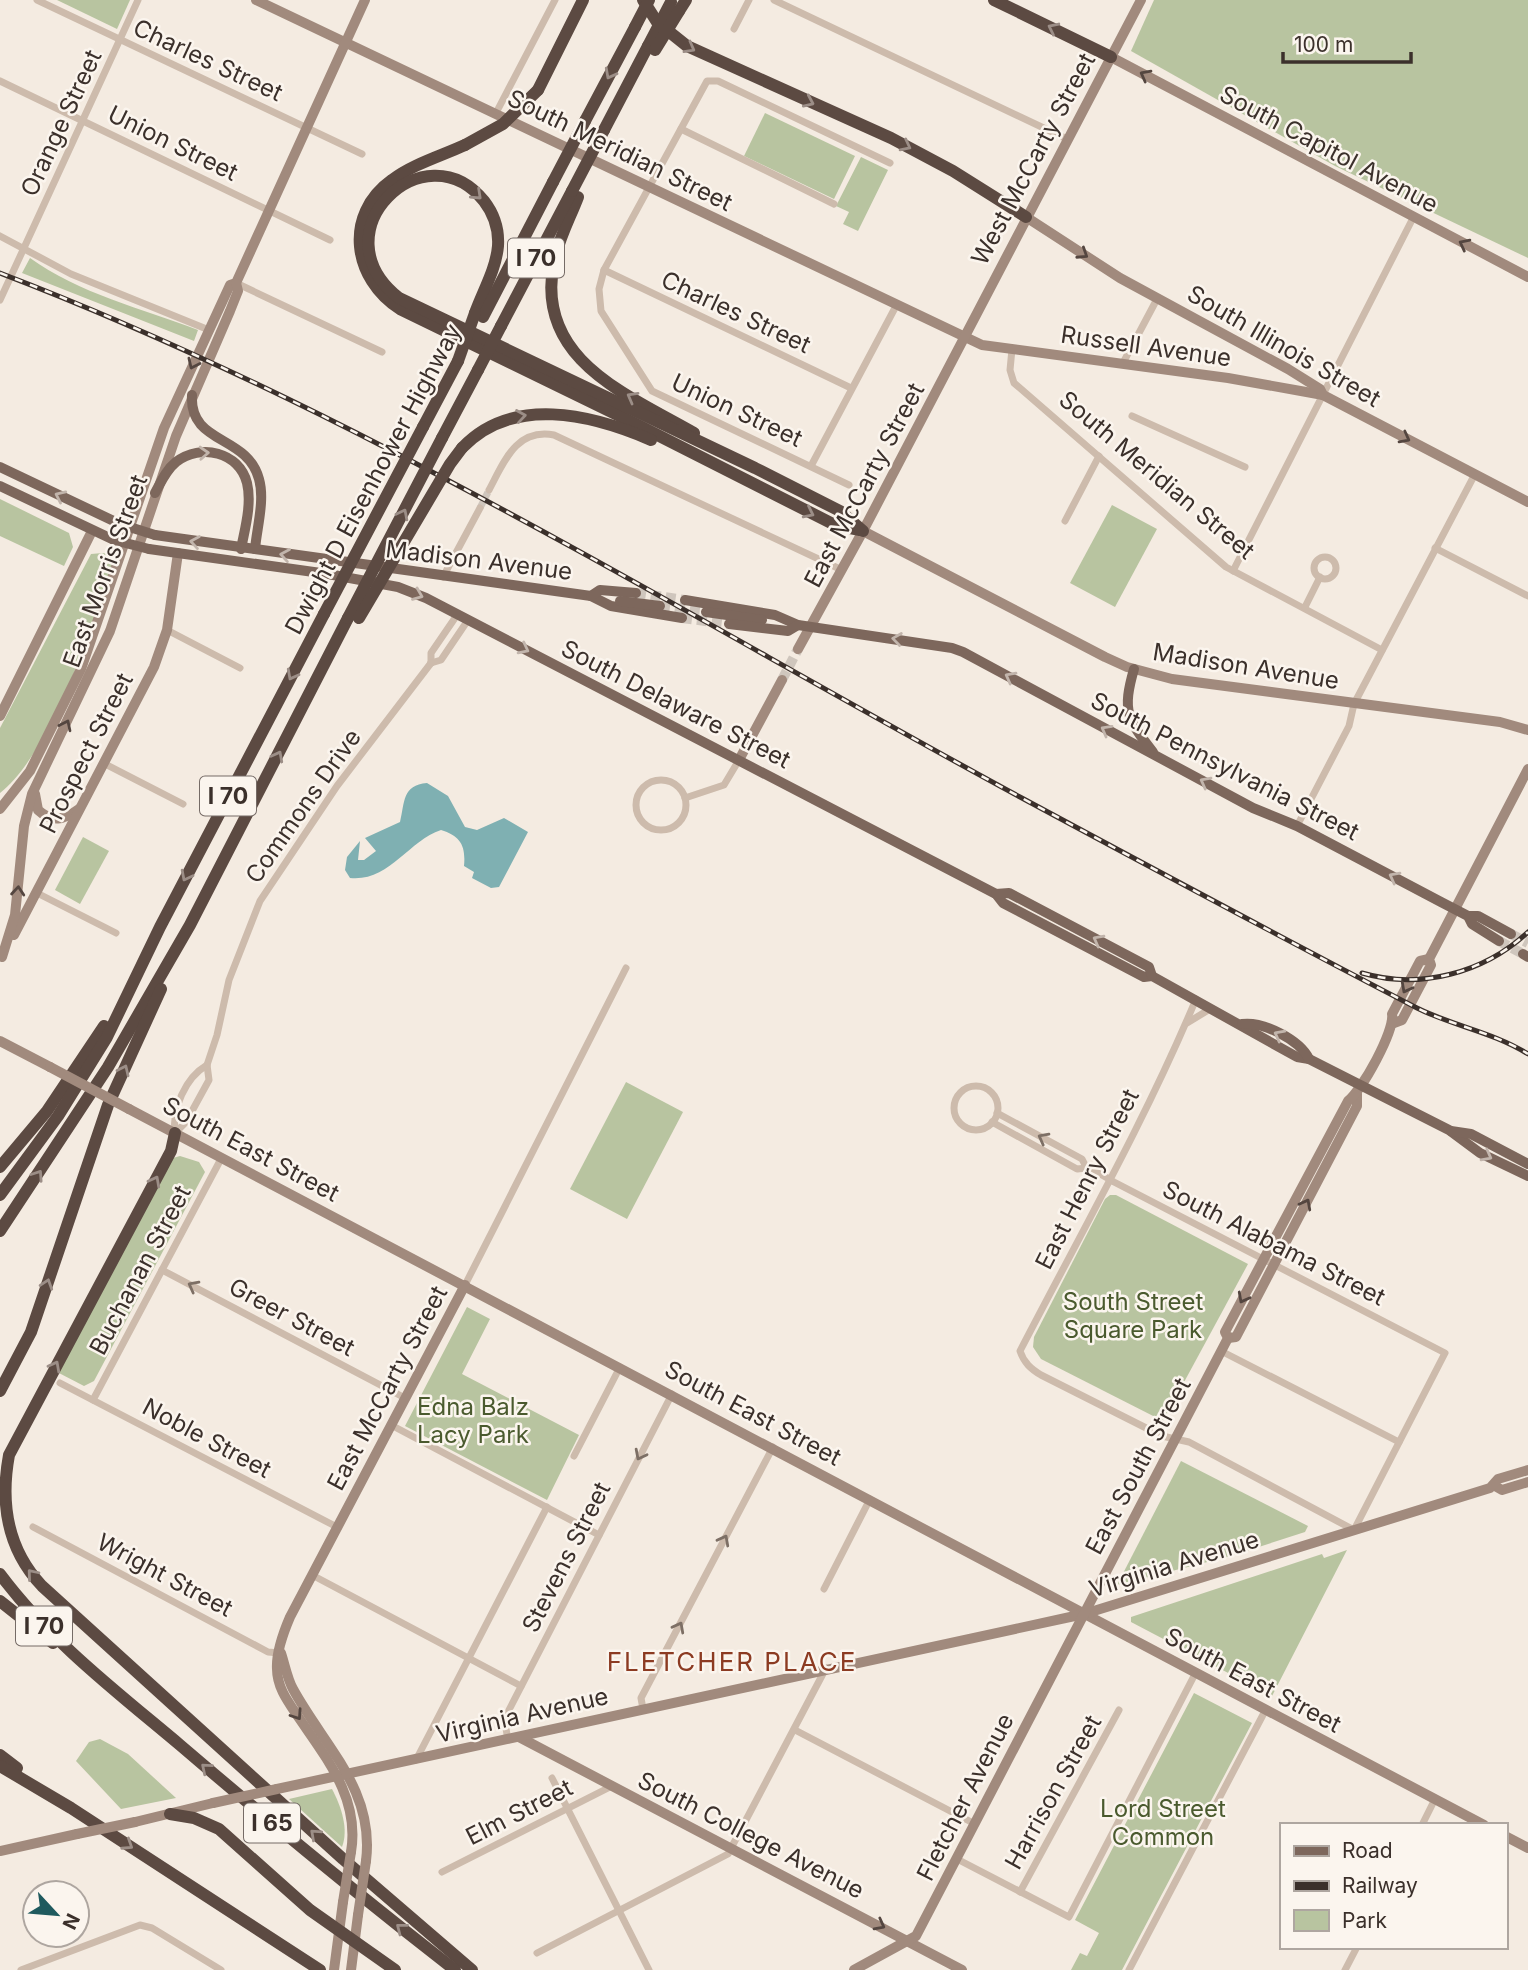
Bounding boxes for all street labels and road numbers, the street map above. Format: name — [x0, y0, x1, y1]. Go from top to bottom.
street label: Charles Street — [129, 13, 287, 107]
street label: Orange Street — [14, 45, 108, 201]
street label: West McCarty Street — [965, 48, 1101, 270]
street label: South Capitol Avenue — [1215, 79, 1443, 219]
street label: South Meridian Street — [503, 83, 737, 217]
street label: Union Street — [103, 99, 243, 187]
road number: I 70 — [508, 238, 564, 278]
street label: Charles Street — [657, 265, 815, 359]
street label: South Illinois Street — [1182, 279, 1386, 413]
street label: Dwight D Eisenhower Highway — [279, 319, 467, 639]
street label: Russell Avenue — [1059, 320, 1233, 372]
street label: Union Street — [667, 367, 807, 453]
street label: East McCarty Street — [798, 378, 930, 592]
street label: South Meridian Street — [1053, 385, 1261, 565]
street label: East Morris Street — [57, 471, 153, 671]
street label: Madison Avenue — [384, 534, 574, 586]
street label: South Delaware Street — [556, 634, 796, 775]
street label: Madison Avenue — [1151, 637, 1341, 695]
street label: Prospect Street — [33, 668, 139, 838]
street label: South Pennsylvania Street — [1086, 686, 1364, 846]
street label: Commons Drive — [239, 723, 367, 889]
road number: I 70 — [200, 776, 256, 816]
street label: East Henry Street — [1029, 1084, 1145, 1274]
street label: South East Street — [158, 1090, 344, 1208]
street label: South Alabama Street — [1158, 1174, 1390, 1312]
street label: Buchanan Street — [83, 1180, 197, 1360]
street label: Greer Street — [224, 1272, 360, 1362]
street label: East McCarty Street — [321, 1281, 453, 1495]
street label: South East Street — [660, 1354, 846, 1472]
street label: East South Street — [1079, 1373, 1197, 1559]
street label: Noble Street — [138, 1392, 276, 1484]
street label: Stevens Street — [516, 1477, 616, 1637]
street label: Virginia Avenue — [1086, 1524, 1262, 1604]
street label: Wright Street — [92, 1527, 238, 1623]
road number: I 70 — [16, 1606, 72, 1646]
street label: South East Street — [1160, 1621, 1346, 1739]
street label: Virginia Avenue — [433, 1681, 611, 1749]
street label: Fletcher Avenue — [910, 1709, 1020, 1885]
street label: Harrison Street — [999, 1710, 1107, 1874]
street label: South College Avenue — [633, 1765, 869, 1905]
street label: Elm Street — [461, 1773, 577, 1851]
road number: I 65 — [244, 1804, 300, 1842]

